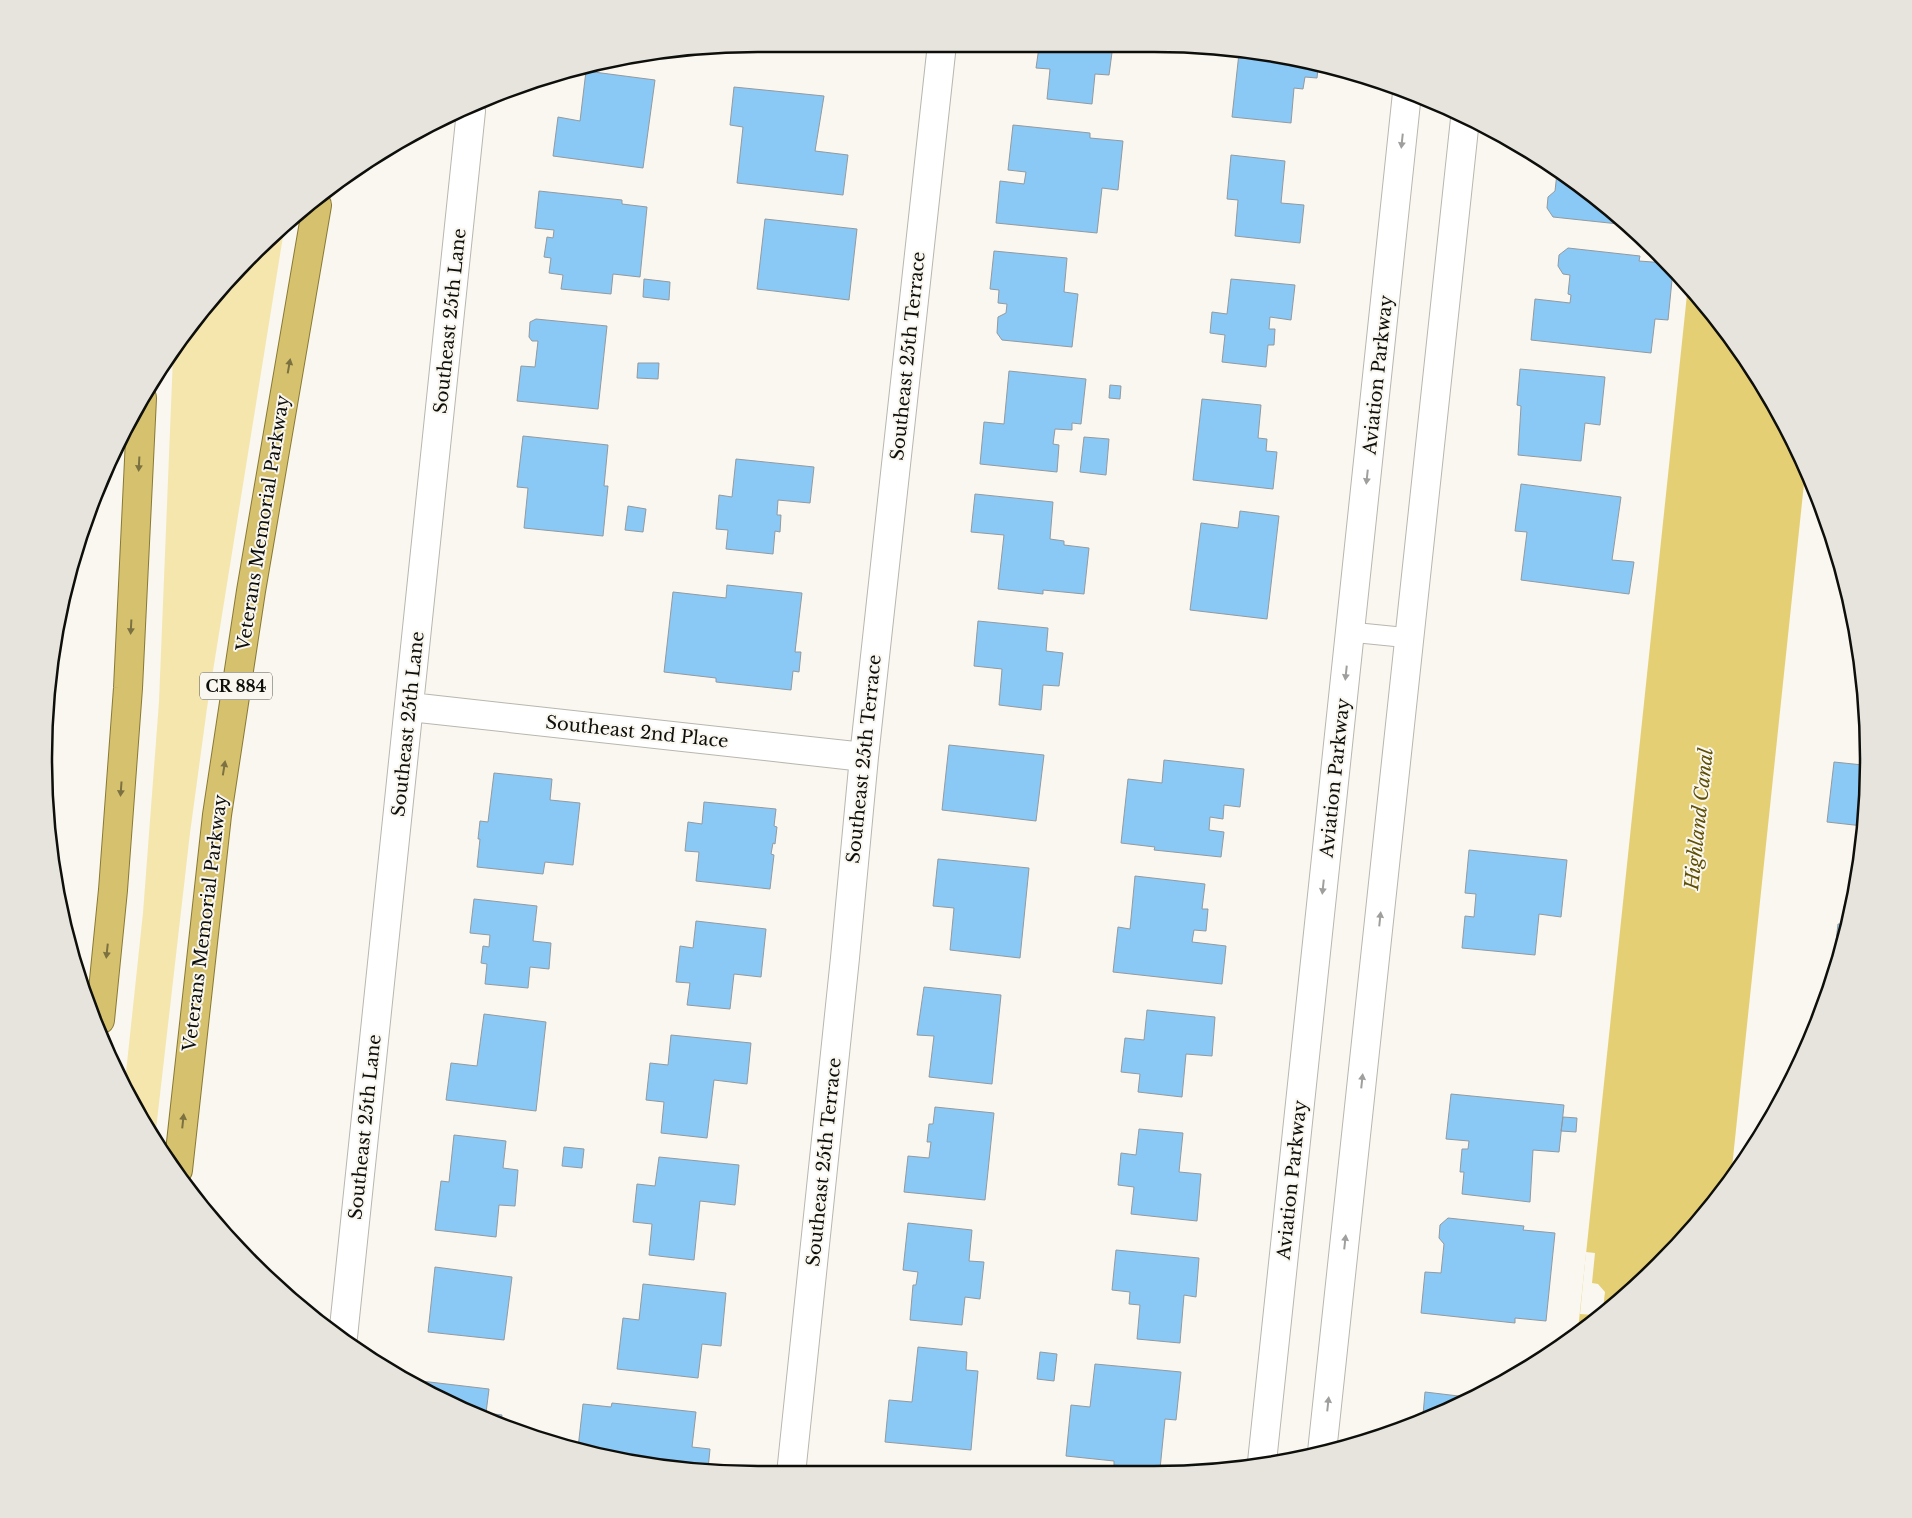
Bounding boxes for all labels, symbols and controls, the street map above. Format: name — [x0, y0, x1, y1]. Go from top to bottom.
one-way arrow — [1398, 134, 1406, 150]
street label: Southeast 25th Lane — [429, 227, 471, 415]
street label: Southeast 25th Terrace — [886, 250, 930, 462]
street label: Aviation Parkway — [1359, 294, 1397, 457]
one-way arrow — [286, 358, 294, 374]
street label: Veterans Memorial Parkway — [232, 393, 294, 653]
one-way arrow — [135, 456, 143, 472]
one-way arrow — [1362, 469, 1370, 485]
one-way arrow — [127, 619, 135, 635]
street label: Southeast 25th Lane — [387, 630, 429, 818]
street label: Southeast 25th Terrace — [842, 653, 886, 865]
one-way arrow — [1342, 666, 1350, 682]
road number: CR 884 — [200, 672, 272, 699]
street label: Aviation Parkway — [1316, 697, 1354, 860]
street label: Southeast 2nd Place — [544, 711, 730, 753]
water label: Highland Canal — [1680, 747, 1718, 892]
one-way arrow — [220, 760, 228, 776]
one-way arrow — [116, 781, 124, 797]
street label: Veterans Memorial Parkway — [178, 793, 232, 1054]
one-way arrow — [1319, 879, 1327, 895]
one-way arrow — [1376, 911, 1384, 927]
one-way arrow — [103, 943, 111, 959]
street label: Southeast 25th Lane — [344, 1033, 386, 1221]
street label: Southeast 25th Terrace — [802, 1056, 846, 1268]
one-way arrow — [1358, 1073, 1366, 1089]
street label: Aviation Parkway — [1273, 1099, 1311, 1262]
one-way arrow — [179, 1113, 187, 1129]
one-way arrow — [1341, 1234, 1349, 1250]
one-way arrow — [1324, 1396, 1332, 1412]

